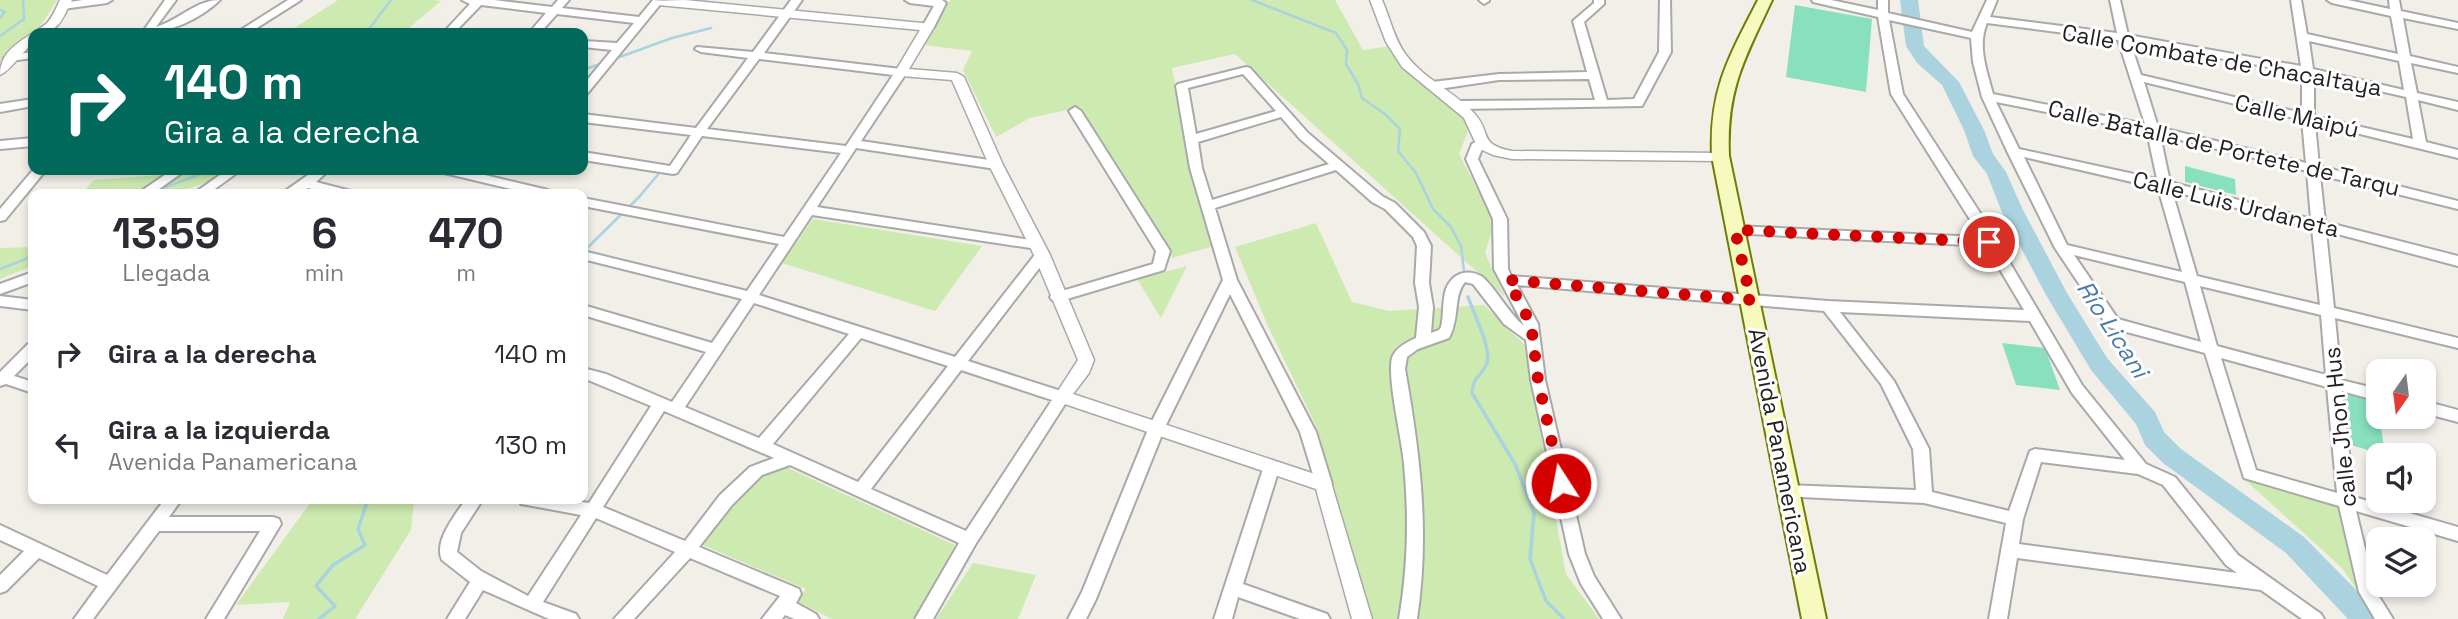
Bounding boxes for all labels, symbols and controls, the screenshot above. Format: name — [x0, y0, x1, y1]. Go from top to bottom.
street label: Calle Combate de Chacaltaya — [2060, 17, 2384, 103]
text: 140 m — [164, 51, 303, 113]
icon: right — [49, 56, 140, 147]
street label: Calle Maipú — [2232, 87, 2362, 145]
street label: Calle Batalla de Portete de Tarqu — [2045, 93, 2403, 203]
text: Gira a la derecha — [164, 112, 419, 152]
street label: Calle Luis Urdaneta — [2130, 164, 2342, 244]
text: 13:59 — [112, 207, 220, 260]
text: 6 — [311, 207, 337, 260]
text: 470 — [428, 207, 504, 260]
pin — [1959, 212, 2019, 272]
icon: arrive — [1970, 223, 2008, 261]
text: Llegada — [123, 258, 210, 288]
text: min — [305, 258, 344, 288]
text: m — [456, 258, 476, 288]
water label: Río Licani — [2070, 275, 2158, 386]
street label: Avenida Panamericana — [1741, 326, 1819, 576]
icon: right — [49, 335, 87, 373]
text: Gira a la derecha — [108, 337, 317, 371]
text: 140 m — [494, 337, 567, 371]
street label: calle Jhon Hus — [2317, 345, 2363, 509]
north arrow — [2366, 359, 2436, 429]
map controls — [2366, 359, 2436, 597]
text: Gira a la izquierda — [108, 413, 330, 447]
icon: left — [49, 426, 87, 464]
text: 130 m — [495, 428, 567, 462]
button: sound — [2366, 443, 2436, 513]
position arrow — [1524, 446, 1598, 520]
text: Avenida Panamericana — [108, 447, 357, 477]
button: layers — [2366, 527, 2436, 597]

